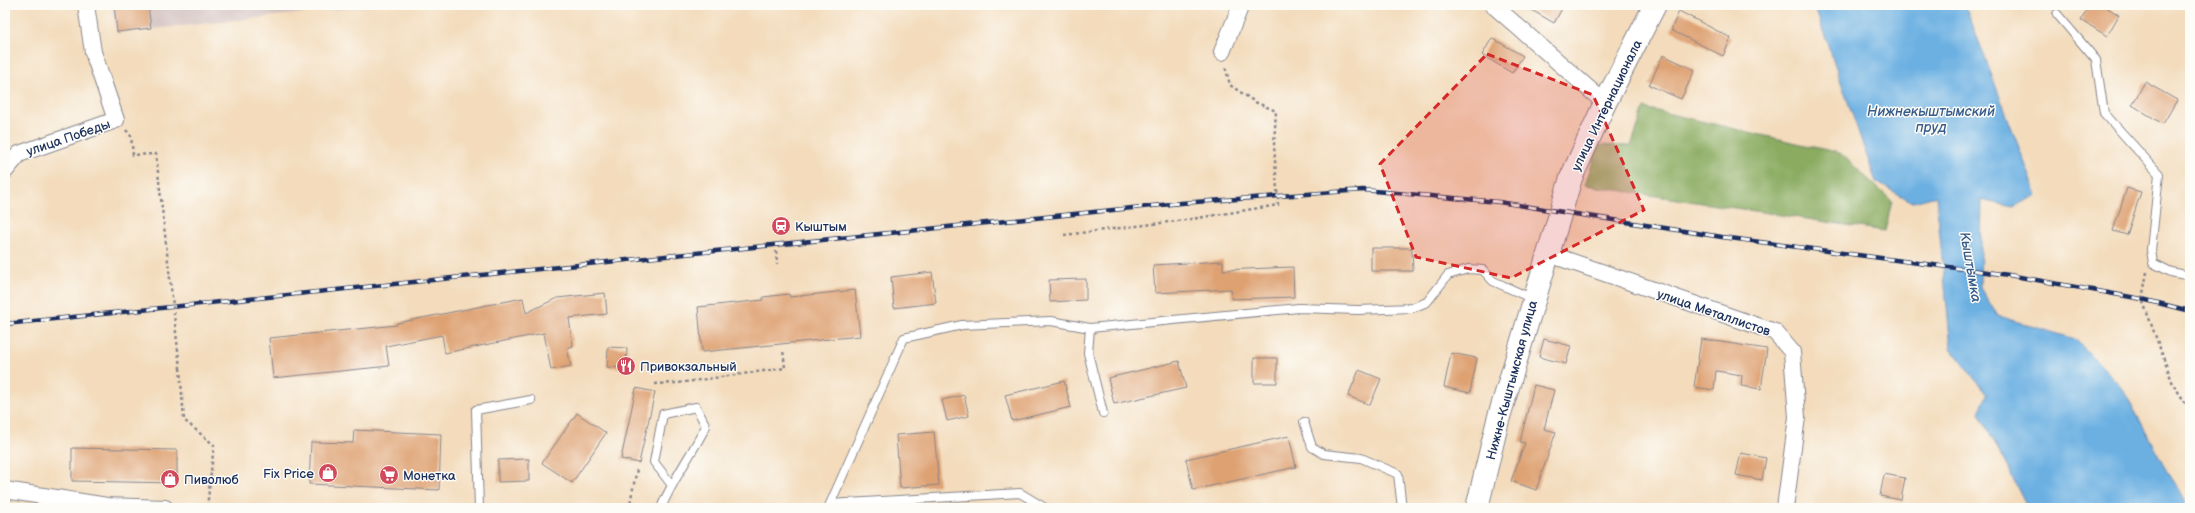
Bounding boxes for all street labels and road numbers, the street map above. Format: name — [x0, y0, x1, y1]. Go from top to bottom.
street label: улица Интернационала — [1568, 37, 1646, 174]
street label: улица Победы — [24, 116, 112, 160]
street label: улица Металлистов — [1655, 286, 1773, 340]
street label: Нижне-Кыштымская улица — [1483, 298, 1541, 462]

